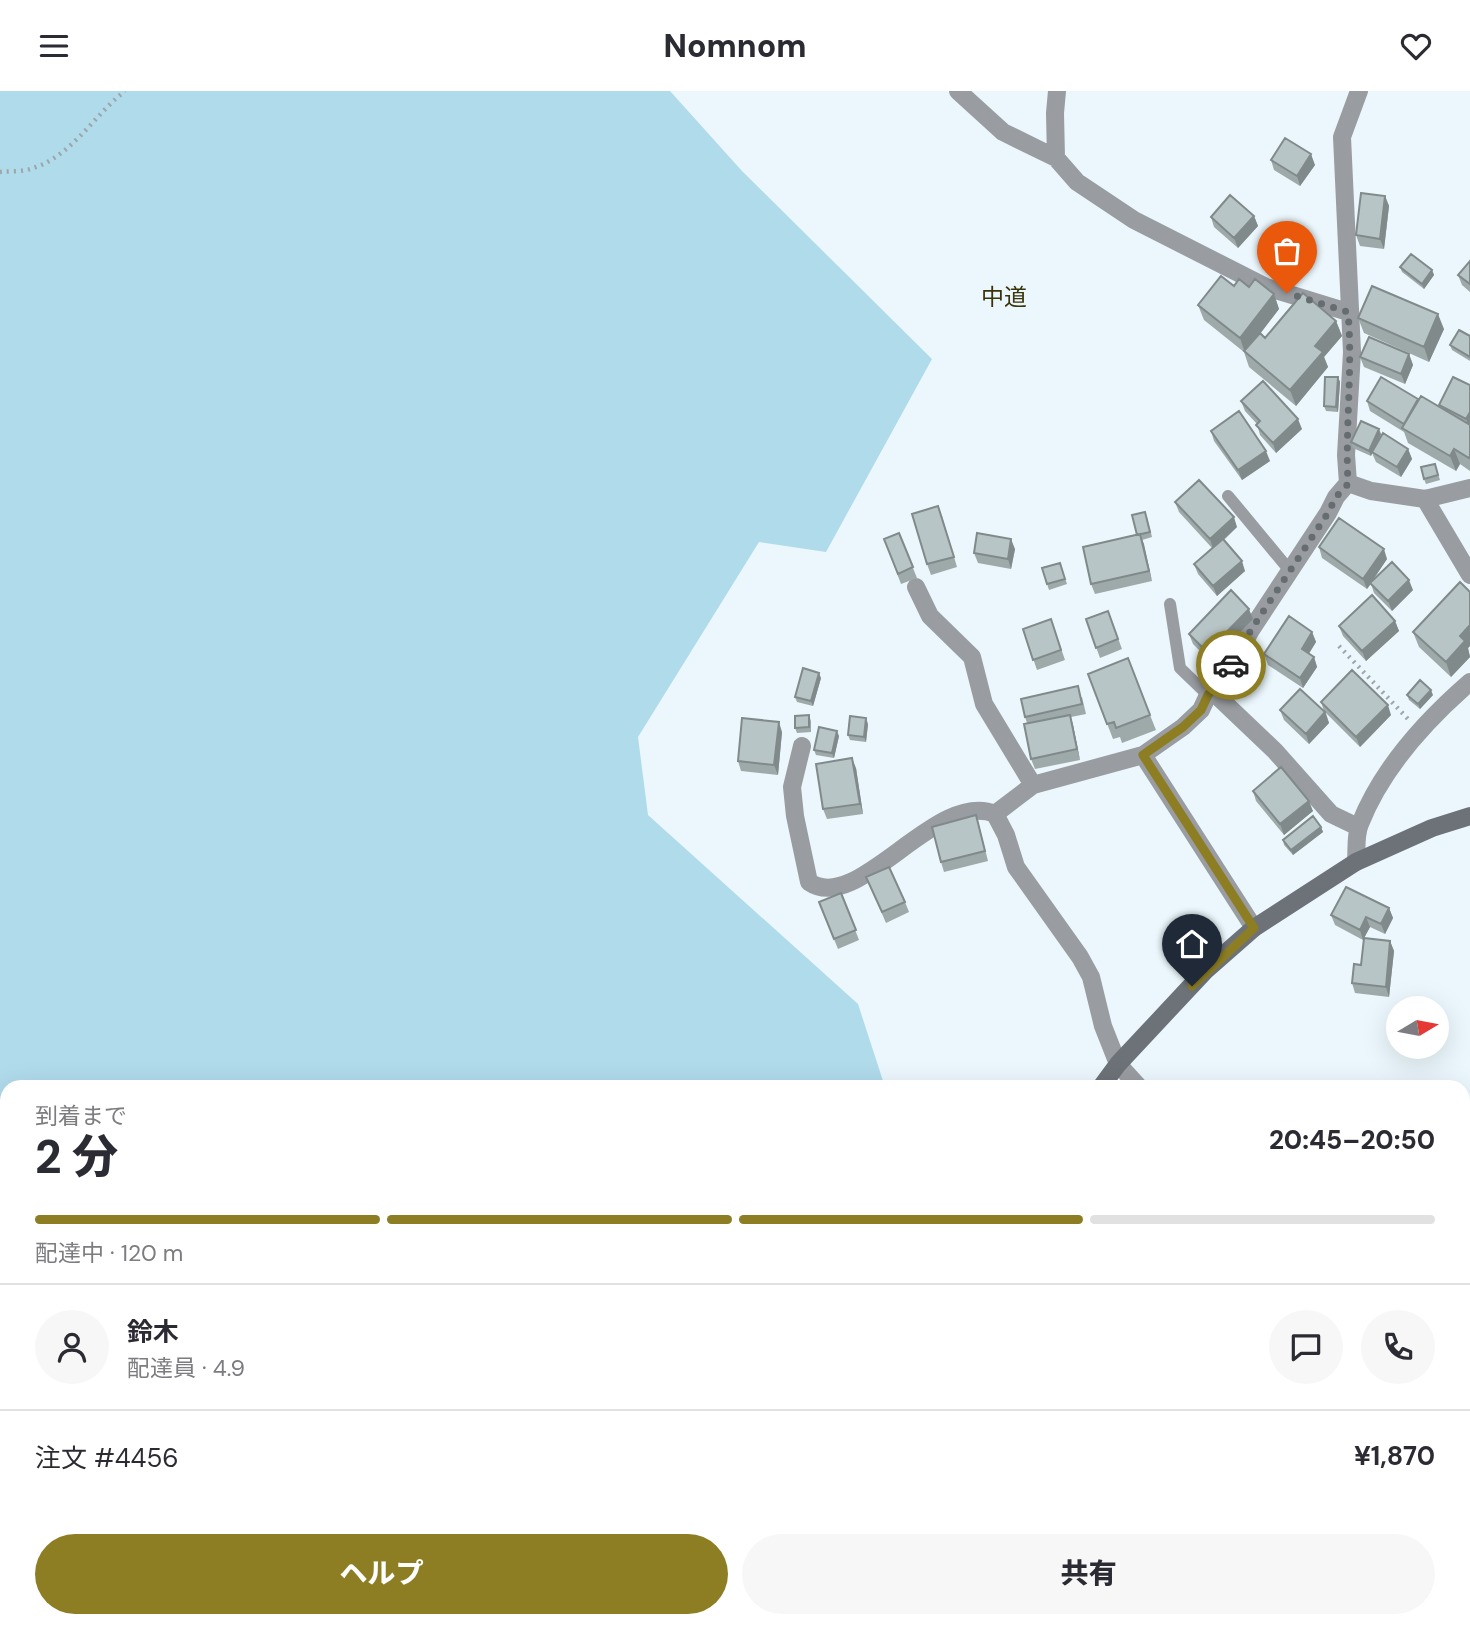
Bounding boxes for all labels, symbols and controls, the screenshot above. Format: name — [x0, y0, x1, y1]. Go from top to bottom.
text: Nomnom — [663, 25, 807, 67]
icon: menu — [35, 27, 73, 65]
icon: heart — [1397, 27, 1435, 65]
pin — [1257, 221, 1317, 293]
icon: bag — [1268, 232, 1306, 270]
district label: 中道 — [981, 282, 1027, 312]
courier — [1196, 630, 1266, 700]
icon: car — [1212, 646, 1250, 684]
pin — [1162, 914, 1222, 986]
icon: home — [1173, 925, 1211, 963]
north arrow — [1386, 996, 1449, 1059]
map controls — [1386, 996, 1449, 1059]
text: 到着まで — [35, 1101, 127, 1131]
text: 20:45–20:50 — [1269, 1123, 1435, 1157]
text: 2 分 — [35, 1127, 118, 1187]
text: 配達中 · 120 m — [35, 1238, 183, 1268]
button: person — [35, 1310, 109, 1384]
button: chat — [1269, 1310, 1343, 1384]
button: phone — [1361, 1310, 1435, 1384]
text: 鈴木 — [127, 1315, 179, 1349]
text: 配達員 · 4.9 — [127, 1353, 245, 1383]
text: ¥1,870 — [1354, 1439, 1435, 1473]
text: 注文 #4456 — [35, 1441, 179, 1475]
button: ヘルプ — [35, 1534, 728, 1614]
button: 共有 — [742, 1534, 1435, 1614]

